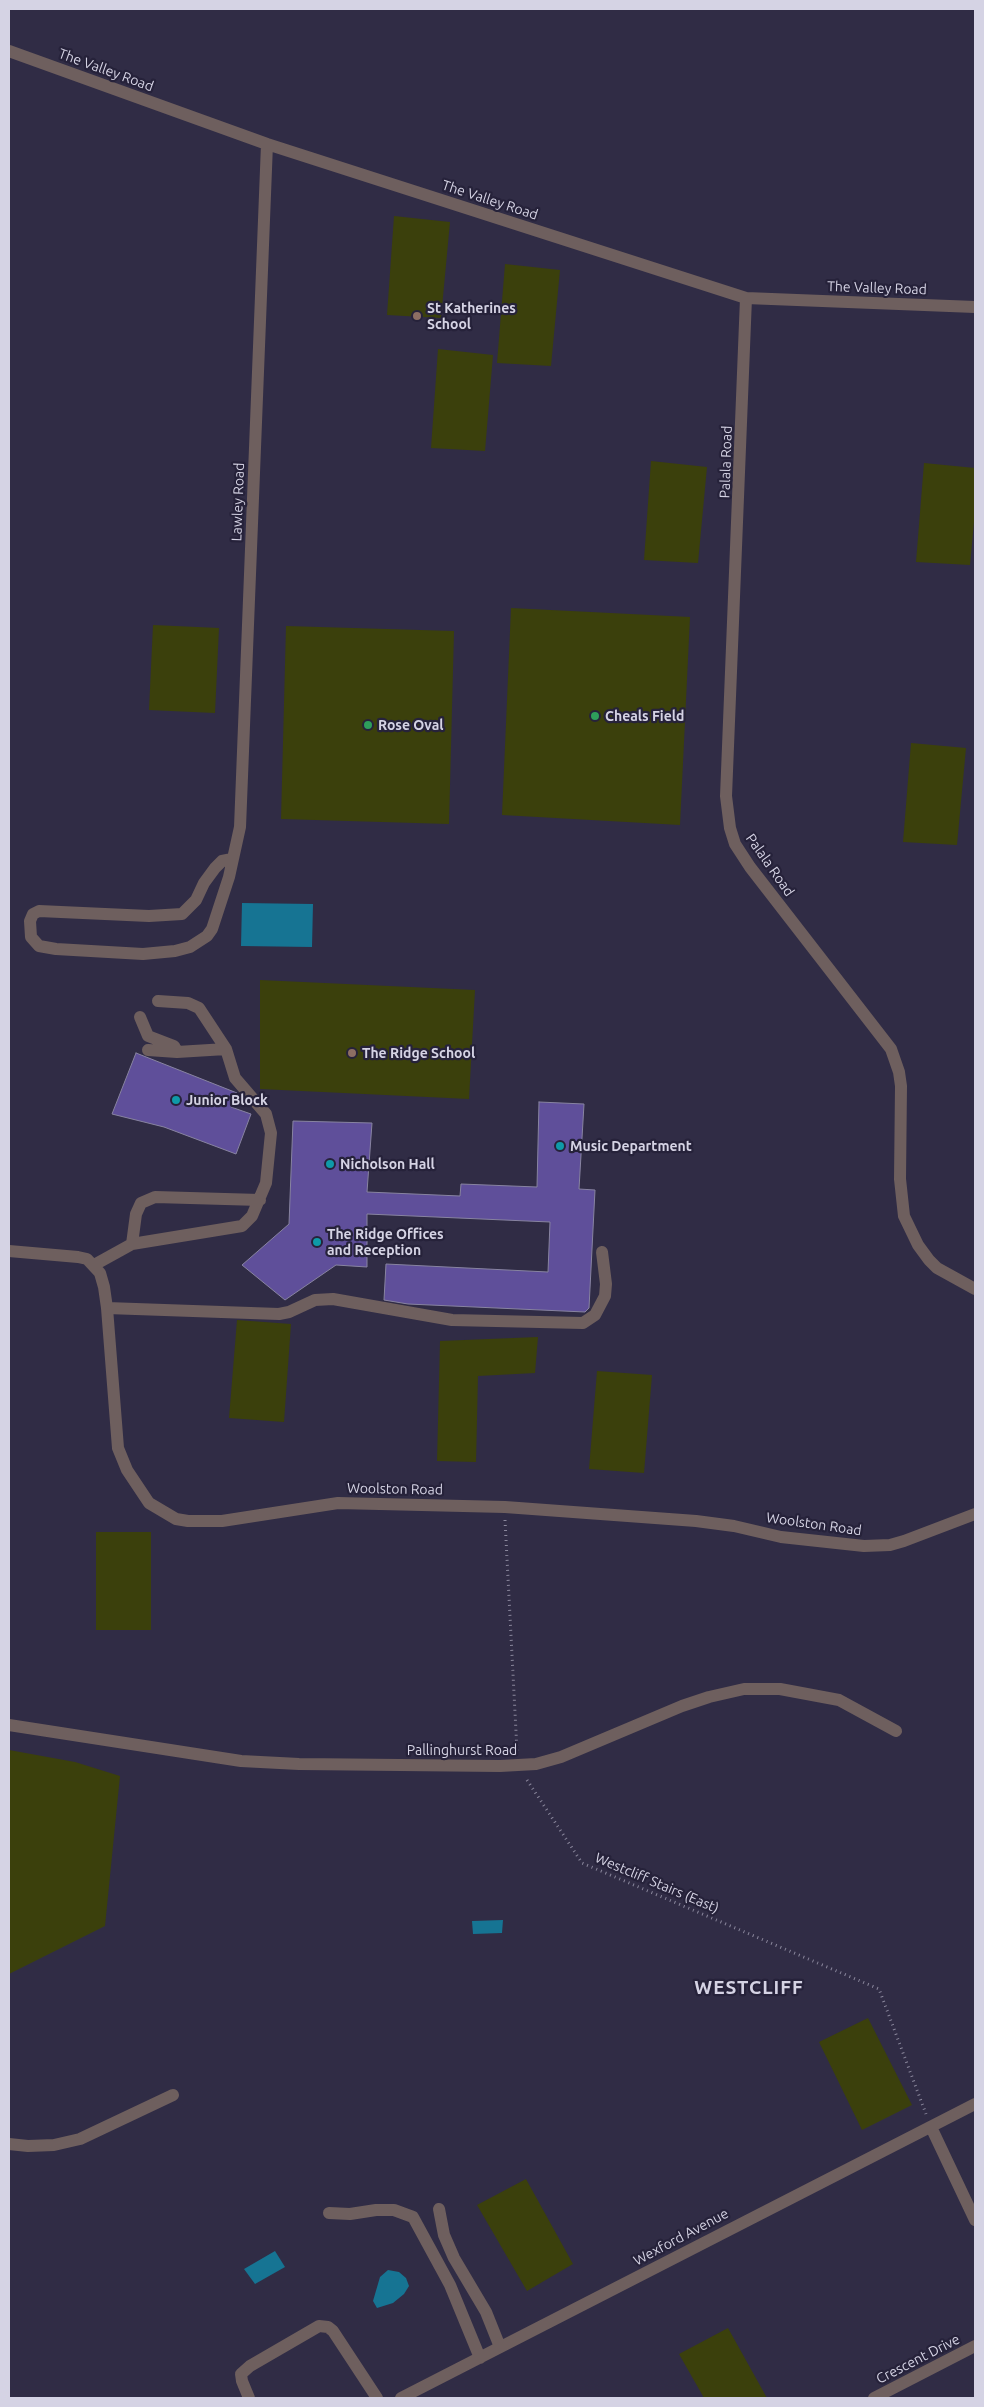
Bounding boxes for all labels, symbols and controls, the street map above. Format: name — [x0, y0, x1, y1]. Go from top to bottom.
street label: The Valley Road — [56, 45, 156, 95]
street label: The Valley Road — [440, 177, 540, 223]
street label: The Valley Road — [827, 278, 927, 298]
place label: St Katherines School — [427, 300, 516, 332]
marker: St Katherines School — [411, 310, 423, 322]
street label: Palala Road — [716, 425, 736, 499]
street label: Lawley Road — [228, 462, 248, 542]
place label: Cheals Field — [605, 708, 684, 724]
marker: Cheals Field — [589, 710, 601, 722]
place label: Rose Oval — [378, 717, 444, 733]
marker: Rose Oval — [362, 719, 374, 731]
street label: Palala Road — [742, 830, 798, 900]
place label: The Ridge School — [362, 1045, 475, 1061]
marker: The Ridge School — [346, 1047, 358, 1059]
place label: Junior Block — [186, 1092, 268, 1108]
marker: Junior Block — [170, 1094, 182, 1106]
place label: Music Department — [570, 1138, 692, 1154]
marker: Music Department — [554, 1140, 566, 1152]
place label: Nicholson Hall — [340, 1156, 435, 1172]
marker: Nicholson Hall — [324, 1158, 336, 1170]
place label: The Ridge Offices and Reception — [327, 1226, 444, 1258]
marker: The Ridge Offices and Reception — [311, 1236, 323, 1248]
street label: Woolston Road — [347, 1480, 443, 1498]
street label: Woolston Road — [765, 1509, 863, 1539]
street label: Pallinghurst Road — [407, 1742, 517, 1758]
street label: Westcliff Stairs (East) — [593, 1849, 721, 1917]
district label: WESTCLIFF — [693, 1977, 805, 1999]
street label: Wexford Avenue — [631, 2205, 731, 2269]
street label: Crescent Drive — [873, 2331, 963, 2387]

